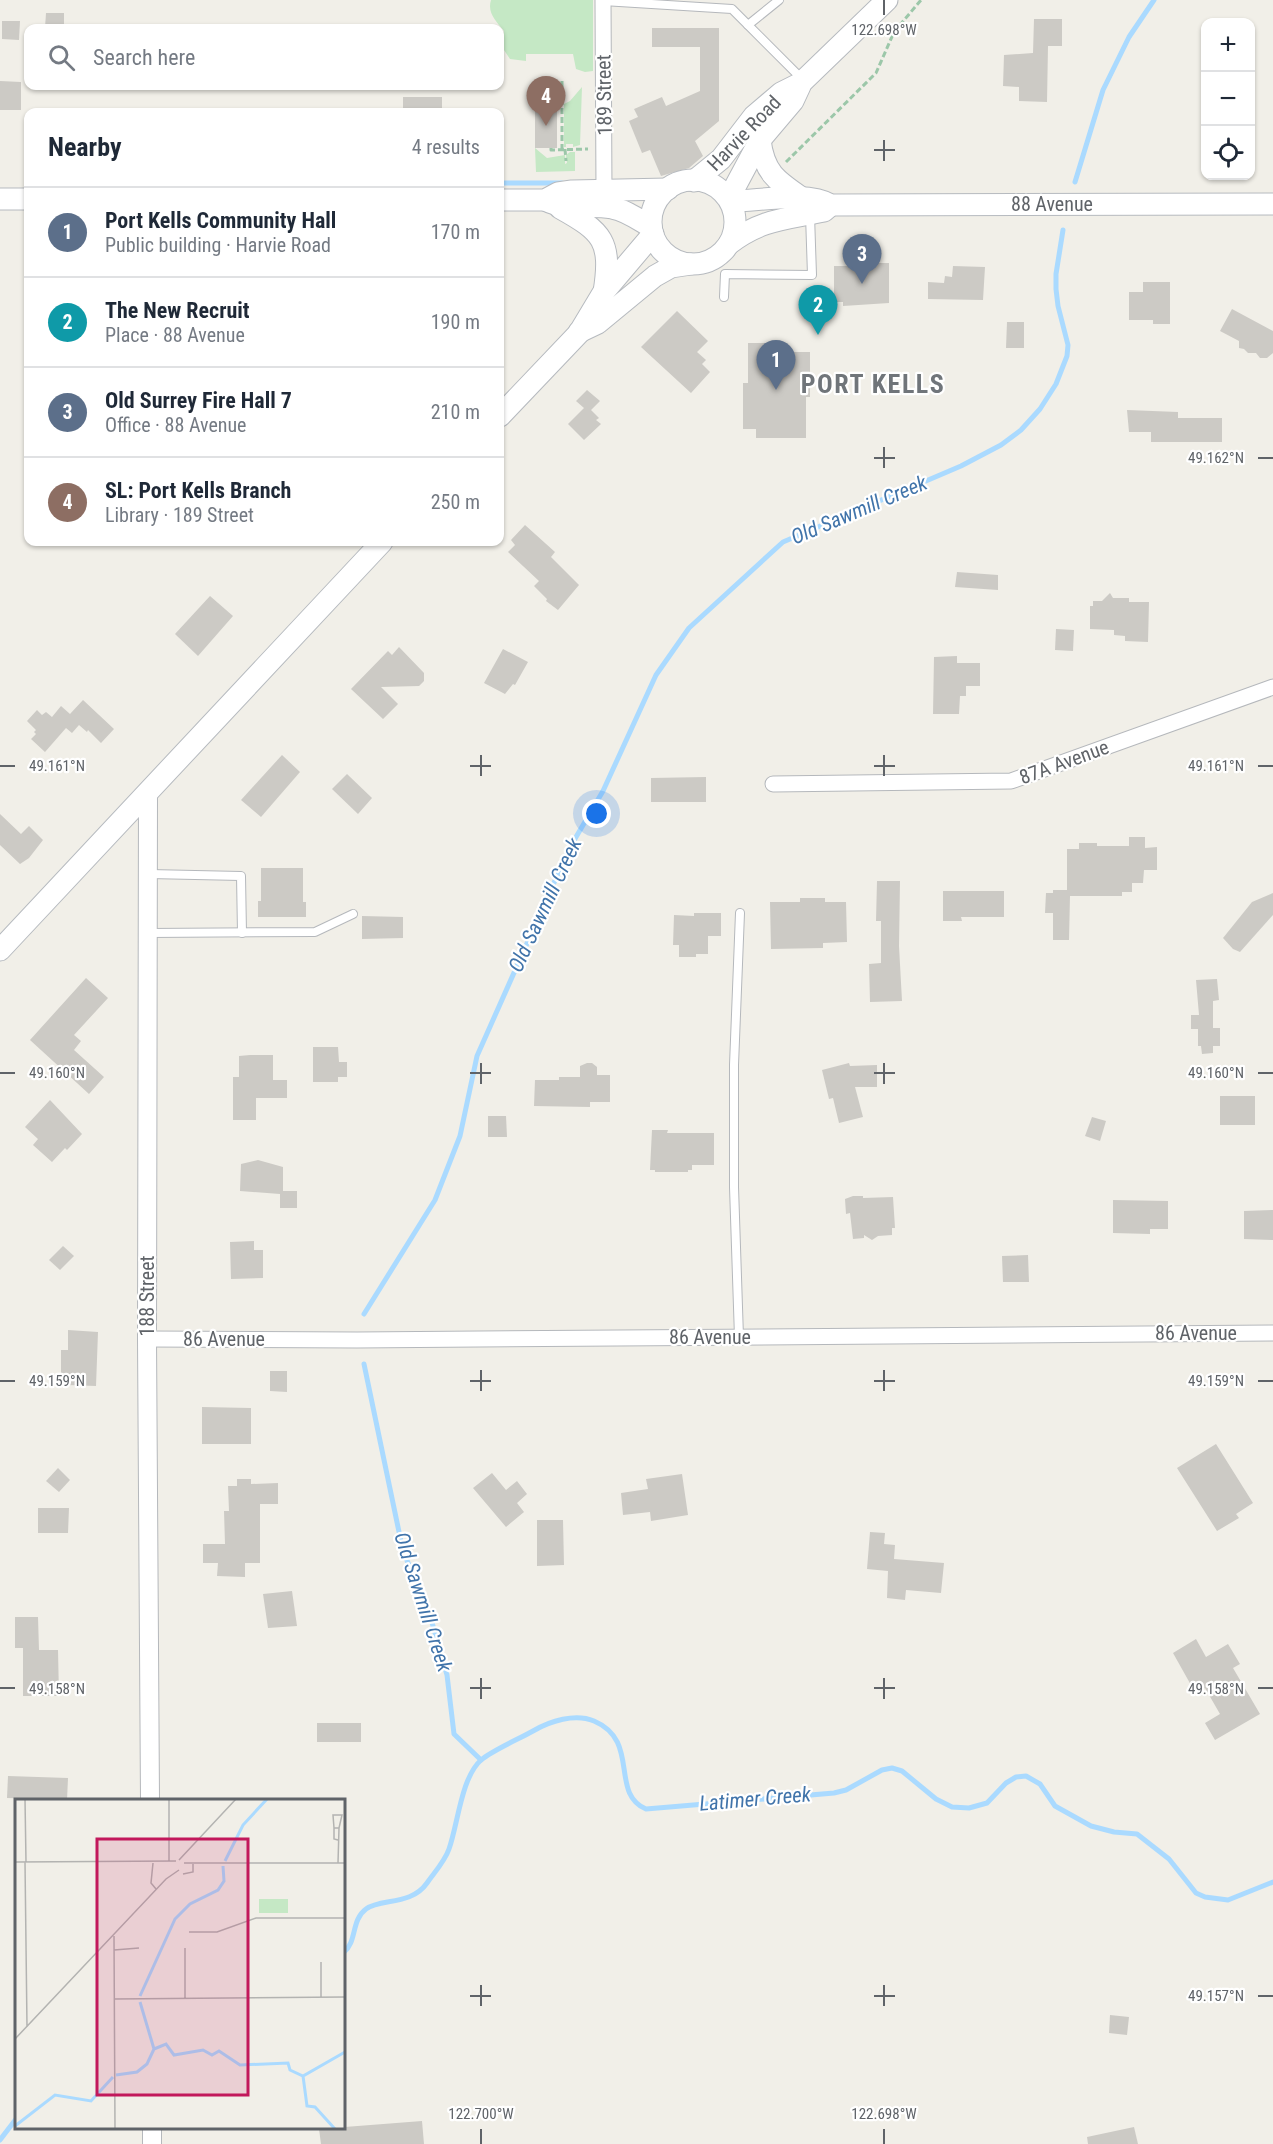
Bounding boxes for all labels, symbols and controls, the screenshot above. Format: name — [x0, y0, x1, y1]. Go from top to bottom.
map controls — [1201, 18, 1255, 180]
button: + — [1201, 18, 1255, 72]
text: 122.698°W — [851, 21, 917, 39]
search box — [24, 24, 504, 90]
icon: search — [45, 41, 78, 74]
text: Search here — [93, 45, 195, 70]
street label: 189 Street — [591, 54, 617, 136]
button: − — [1201, 72, 1255, 126]
pin: 4 — [526, 76, 566, 126]
street label: Harvie Road — [702, 90, 786, 176]
button: locate — [1201, 126, 1255, 180]
text: Nearby — [48, 132, 122, 162]
text: 4 results — [412, 135, 480, 159]
street label: 88 Avenue — [1011, 192, 1093, 216]
text: Port Kells Community Hall — [105, 208, 336, 233]
text: 1 — [62, 220, 73, 244]
text: 170 m — [431, 220, 480, 244]
text: Public building · Harvie Road — [105, 233, 331, 257]
pin: 3 — [842, 234, 882, 284]
pin: 2 — [798, 286, 838, 335]
text: The New Recruit — [105, 298, 250, 323]
text: 2 — [62, 310, 73, 334]
text: 190 m — [431, 310, 480, 334]
text: Place · 88 Avenue — [105, 323, 245, 347]
pin: 1 — [756, 340, 796, 390]
district label: PORT KELLS — [801, 369, 945, 399]
text: Old Surrey Fire Hall 7 — [105, 388, 292, 413]
text: 3 — [62, 400, 73, 424]
text: 210 m — [431, 400, 480, 424]
text: Office · 88 Avenue — [105, 413, 247, 437]
text: 49.162°N — [1188, 449, 1244, 467]
water label: Old Sawmill Creek — [787, 470, 931, 549]
text: SL: Port Kells Branch — [105, 478, 291, 503]
text: 4 — [62, 490, 73, 514]
text: 250 m — [431, 490, 480, 514]
text: Library · 189 Street — [105, 503, 254, 527]
street label: 87A Avenue — [1016, 735, 1112, 789]
text: 49.161°N — [29, 757, 85, 775]
text: 49.161°N — [1188, 757, 1244, 775]
your location — [582, 799, 611, 828]
water label: Old Sawmill Creek — [503, 833, 587, 976]
text: 49.160°N — [29, 1064, 85, 1082]
text: 49.160°N — [1188, 1064, 1244, 1082]
street label: 188 Street — [135, 1255, 159, 1337]
street label: 86 Avenue — [1155, 1321, 1237, 1345]
street label: 86 Avenue — [669, 1325, 751, 1349]
street label: 86 Avenue — [183, 1327, 265, 1351]
text: 49.159°N — [29, 1372, 85, 1390]
text: 49.159°N — [1188, 1372, 1244, 1390]
water label: Old Sawmill Creek — [389, 1529, 457, 1676]
text: 49.158°N — [29, 1680, 85, 1698]
text: 49.158°N — [1188, 1680, 1244, 1698]
water label: Latimer Creek — [698, 1782, 813, 1816]
inset map — [15, 1799, 345, 2129]
text: 49.157°N — [1188, 1987, 1244, 2005]
text: 122.700°W — [448, 2105, 514, 2123]
text: 122.698°W — [851, 2105, 917, 2123]

